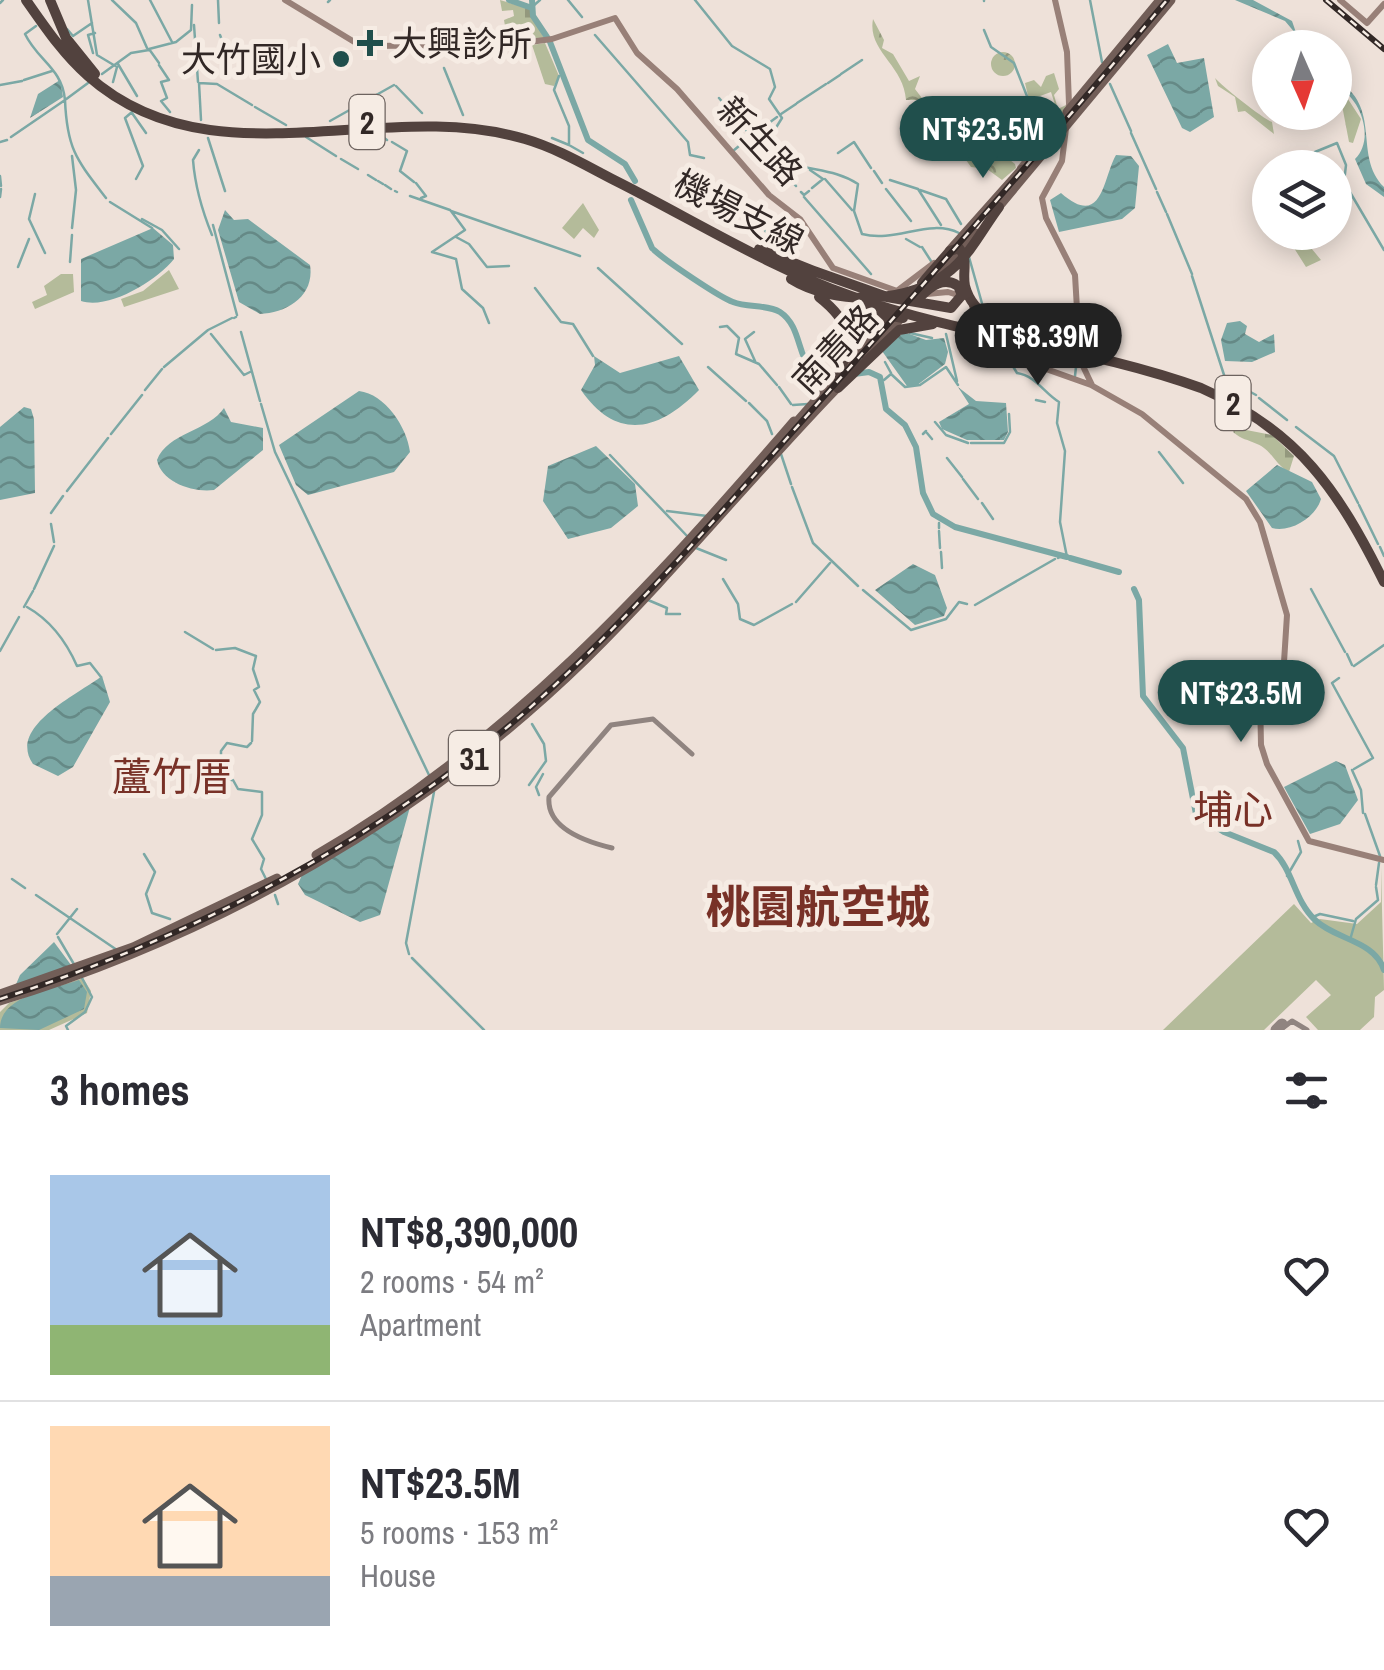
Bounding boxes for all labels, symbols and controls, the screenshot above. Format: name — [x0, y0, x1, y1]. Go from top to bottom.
place label: 大興診所 — [392, 20, 532, 67]
marker: 大興診所 — [357, 30, 383, 56]
north arrow — [1252, 30, 1352, 130]
map controls — [1252, 30, 1352, 250]
place label: 大竹國小 — [181, 36, 321, 83]
marker: 大竹國小 — [330, 48, 352, 70]
street label: 新生路 — [707, 87, 813, 195]
road number: 2 — [350, 95, 384, 149]
pin: NT$23.5M — [880, 96, 1086, 181]
text: NT$23.5M — [922, 107, 1044, 150]
button: layers — [1252, 150, 1352, 250]
street label: 機場支線 — [666, 159, 812, 265]
street label: 南青路 — [782, 295, 888, 403]
pin: NT$8.39M — [935, 303, 1141, 388]
text: NT$8.39M — [977, 314, 1099, 357]
road number: 2 — [1216, 376, 1250, 430]
pin: NT$23.5M — [1138, 660, 1344, 745]
text: NT$23.5M — [1180, 671, 1302, 714]
road number: 31 — [449, 731, 499, 785]
district label: 蘆竹厝 — [112, 750, 232, 803]
district label: 埔心 — [1193, 783, 1273, 836]
district label: 桃園航空城 — [705, 876, 931, 937]
text: 3 homes — [50, 1062, 190, 1118]
icon: filters — [1279, 1063, 1334, 1118]
text: NT$8,390,000 — [360, 1204, 578, 1260]
icon: home — [130, 1215, 250, 1335]
icon: heart — [1279, 1248, 1334, 1303]
text: 2 rooms · 54 m² — [360, 1260, 544, 1303]
text: Apartment — [360, 1303, 481, 1346]
text: NT$23.5M — [360, 1455, 521, 1511]
icon: home — [130, 1466, 250, 1586]
icon: heart — [1279, 1499, 1334, 1554]
text: 5 rooms · 153 m² — [360, 1511, 558, 1554]
text: House — [360, 1554, 436, 1597]

